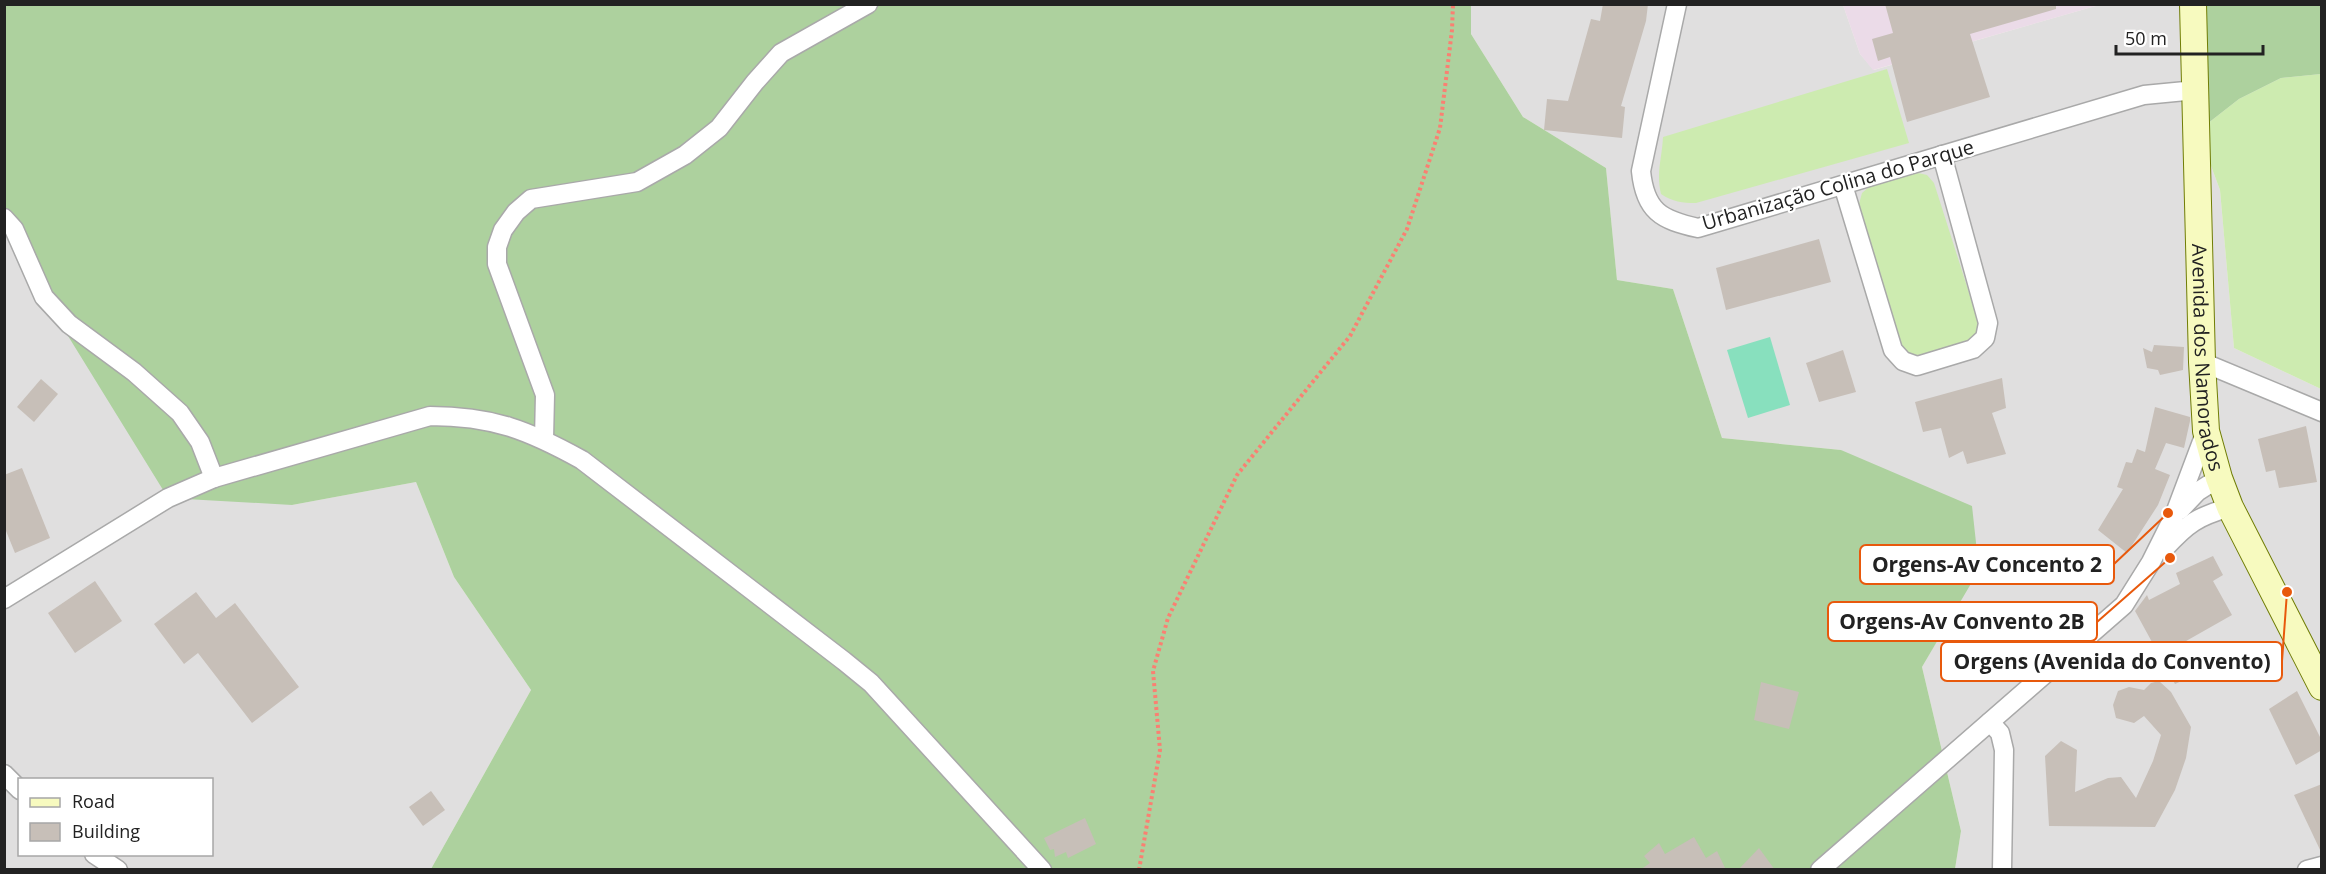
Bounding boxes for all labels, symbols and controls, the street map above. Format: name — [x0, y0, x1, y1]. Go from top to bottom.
scale bar — [2116, 18, 2263, 56]
text: 50 m — [2125, 26, 2167, 50]
street label: Urbanização Colina do Parque — [1699, 133, 1977, 236]
street label: Avenida dos Namorados — [2186, 243, 2230, 474]
callout: Orgens-Av Concento 2 — [1860, 545, 2114, 584]
text: Orgens-Av Concento 2 — [1872, 550, 2102, 578]
callout: Orgens-Av Convento 2B — [1828, 602, 2097, 641]
text: Orgens-Av Convento 2B — [1839, 607, 2085, 635]
callout: Orgens (Avenida do Convento) — [1941, 642, 2282, 681]
text: Orgens (Avenida do Convento) — [1953, 647, 2271, 675]
legend — [18, 778, 213, 856]
text: Road — [72, 789, 115, 813]
text: Building — [72, 819, 140, 843]

